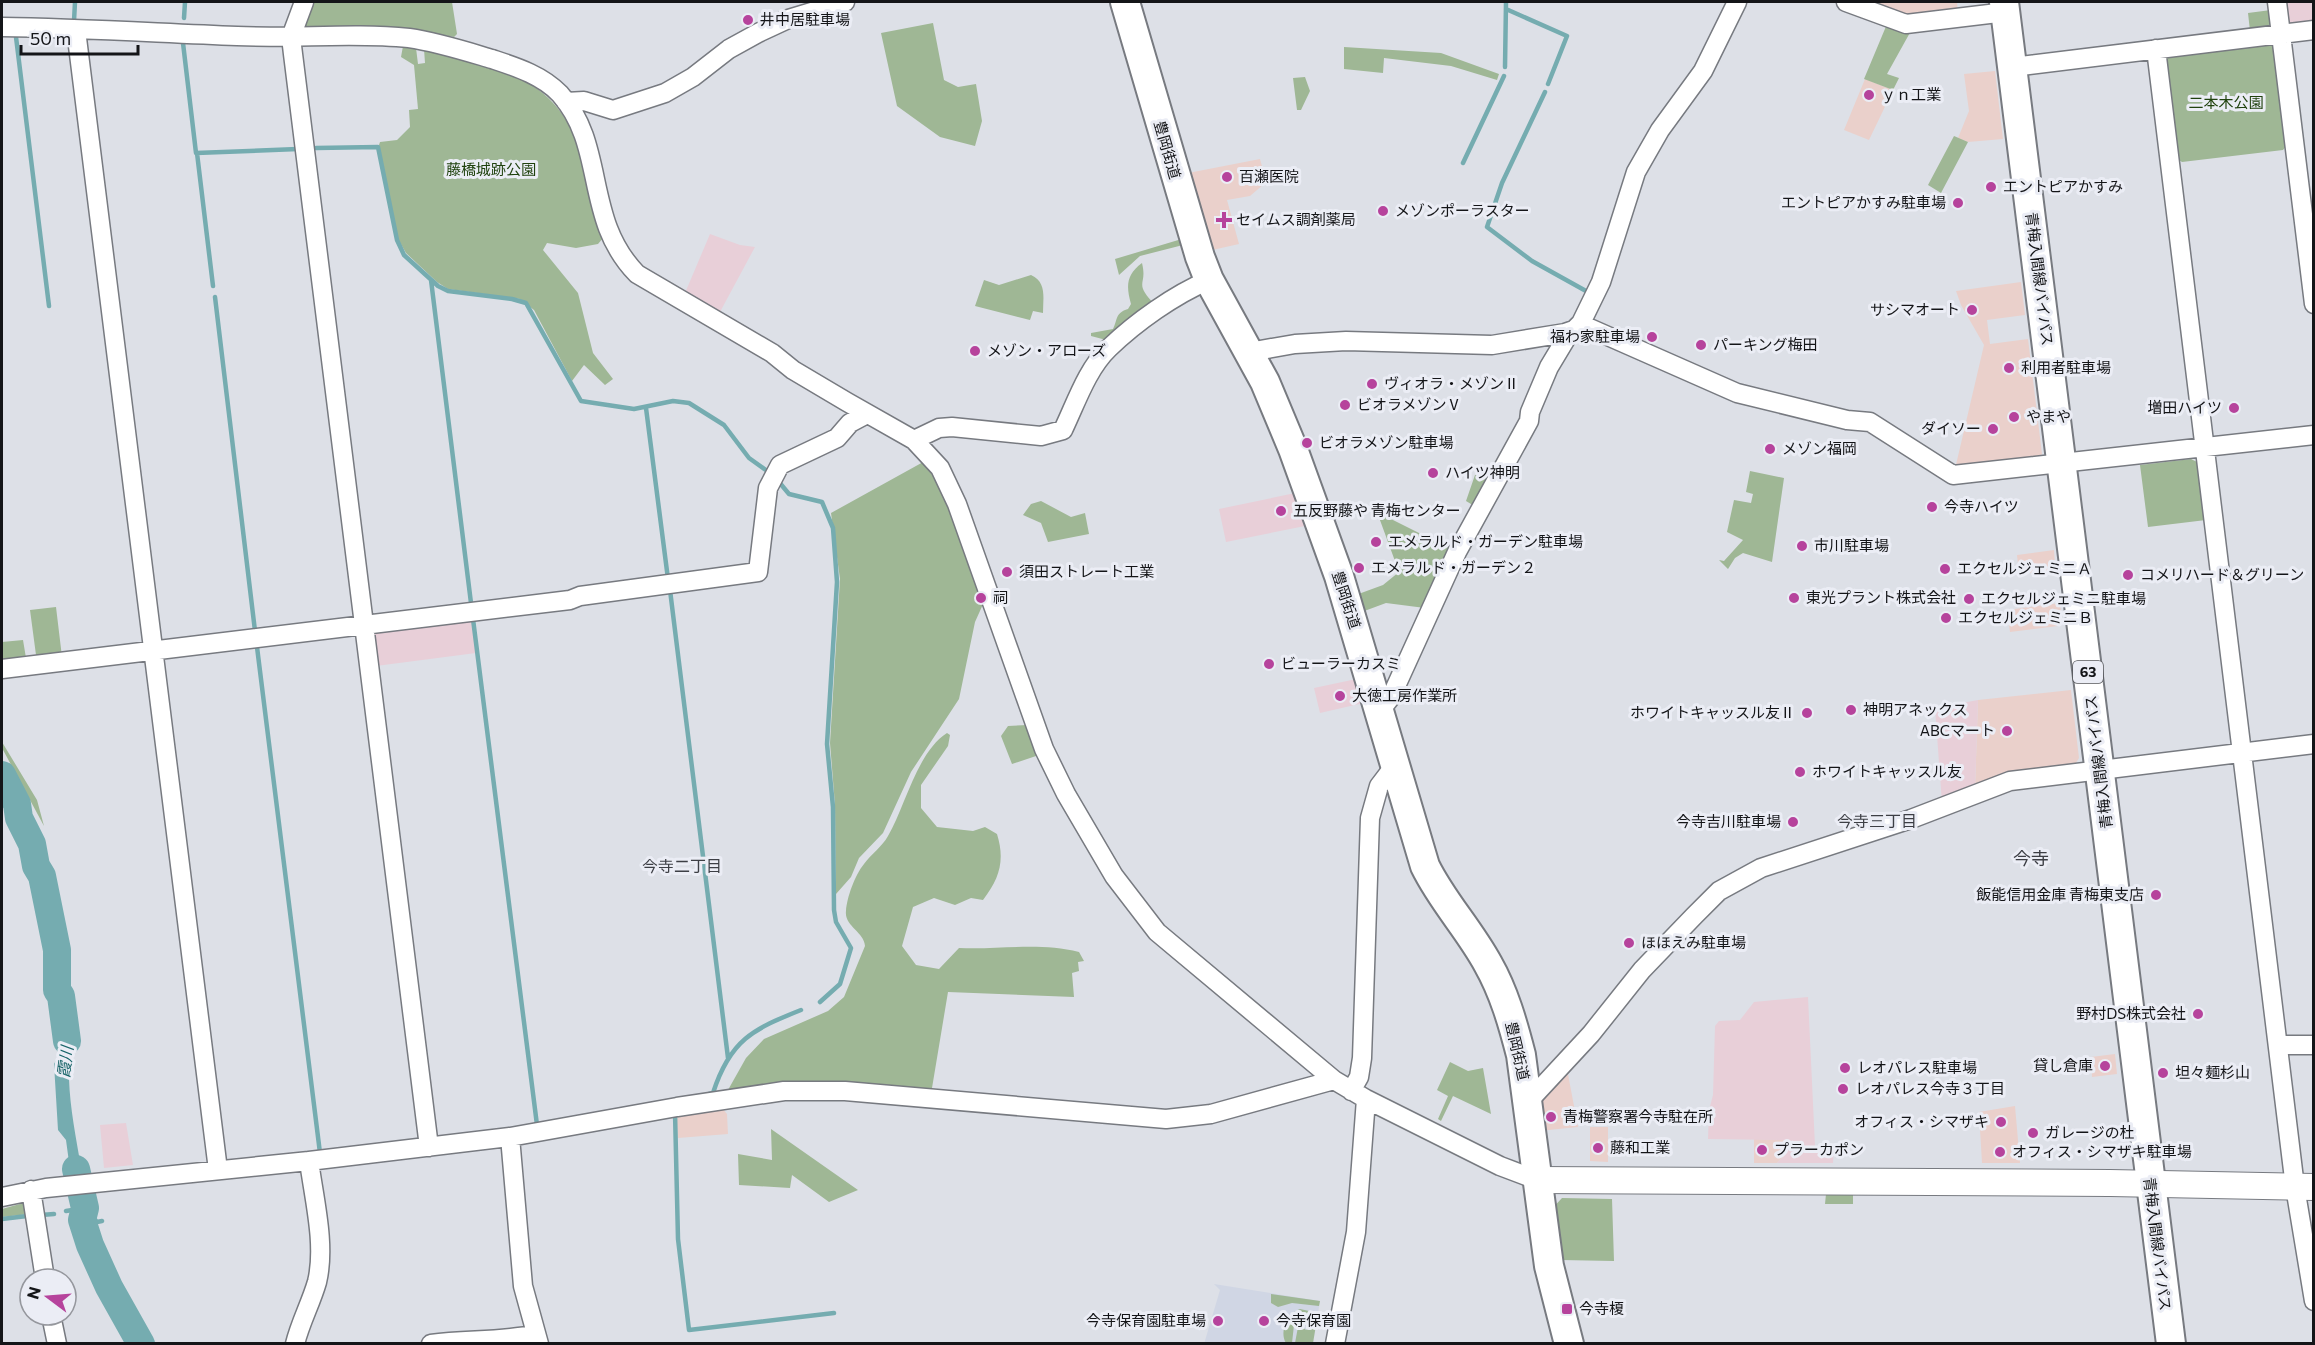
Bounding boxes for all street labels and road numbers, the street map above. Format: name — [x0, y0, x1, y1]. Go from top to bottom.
street label: 豊岡街道 — [1151, 118, 1185, 181]
street label: 青梅入間線バイパス — [2023, 211, 2057, 347]
street label: 豊岡街道 — [1329, 568, 1365, 631]
road number: 63 — [2073, 661, 2103, 683]
street label: 青梅入間線バイパス — [2081, 694, 2115, 830]
street label: 豊岡街道 — [1502, 1020, 1533, 1082]
street label: 青梅入間線バイパス — [2141, 1176, 2175, 1312]

